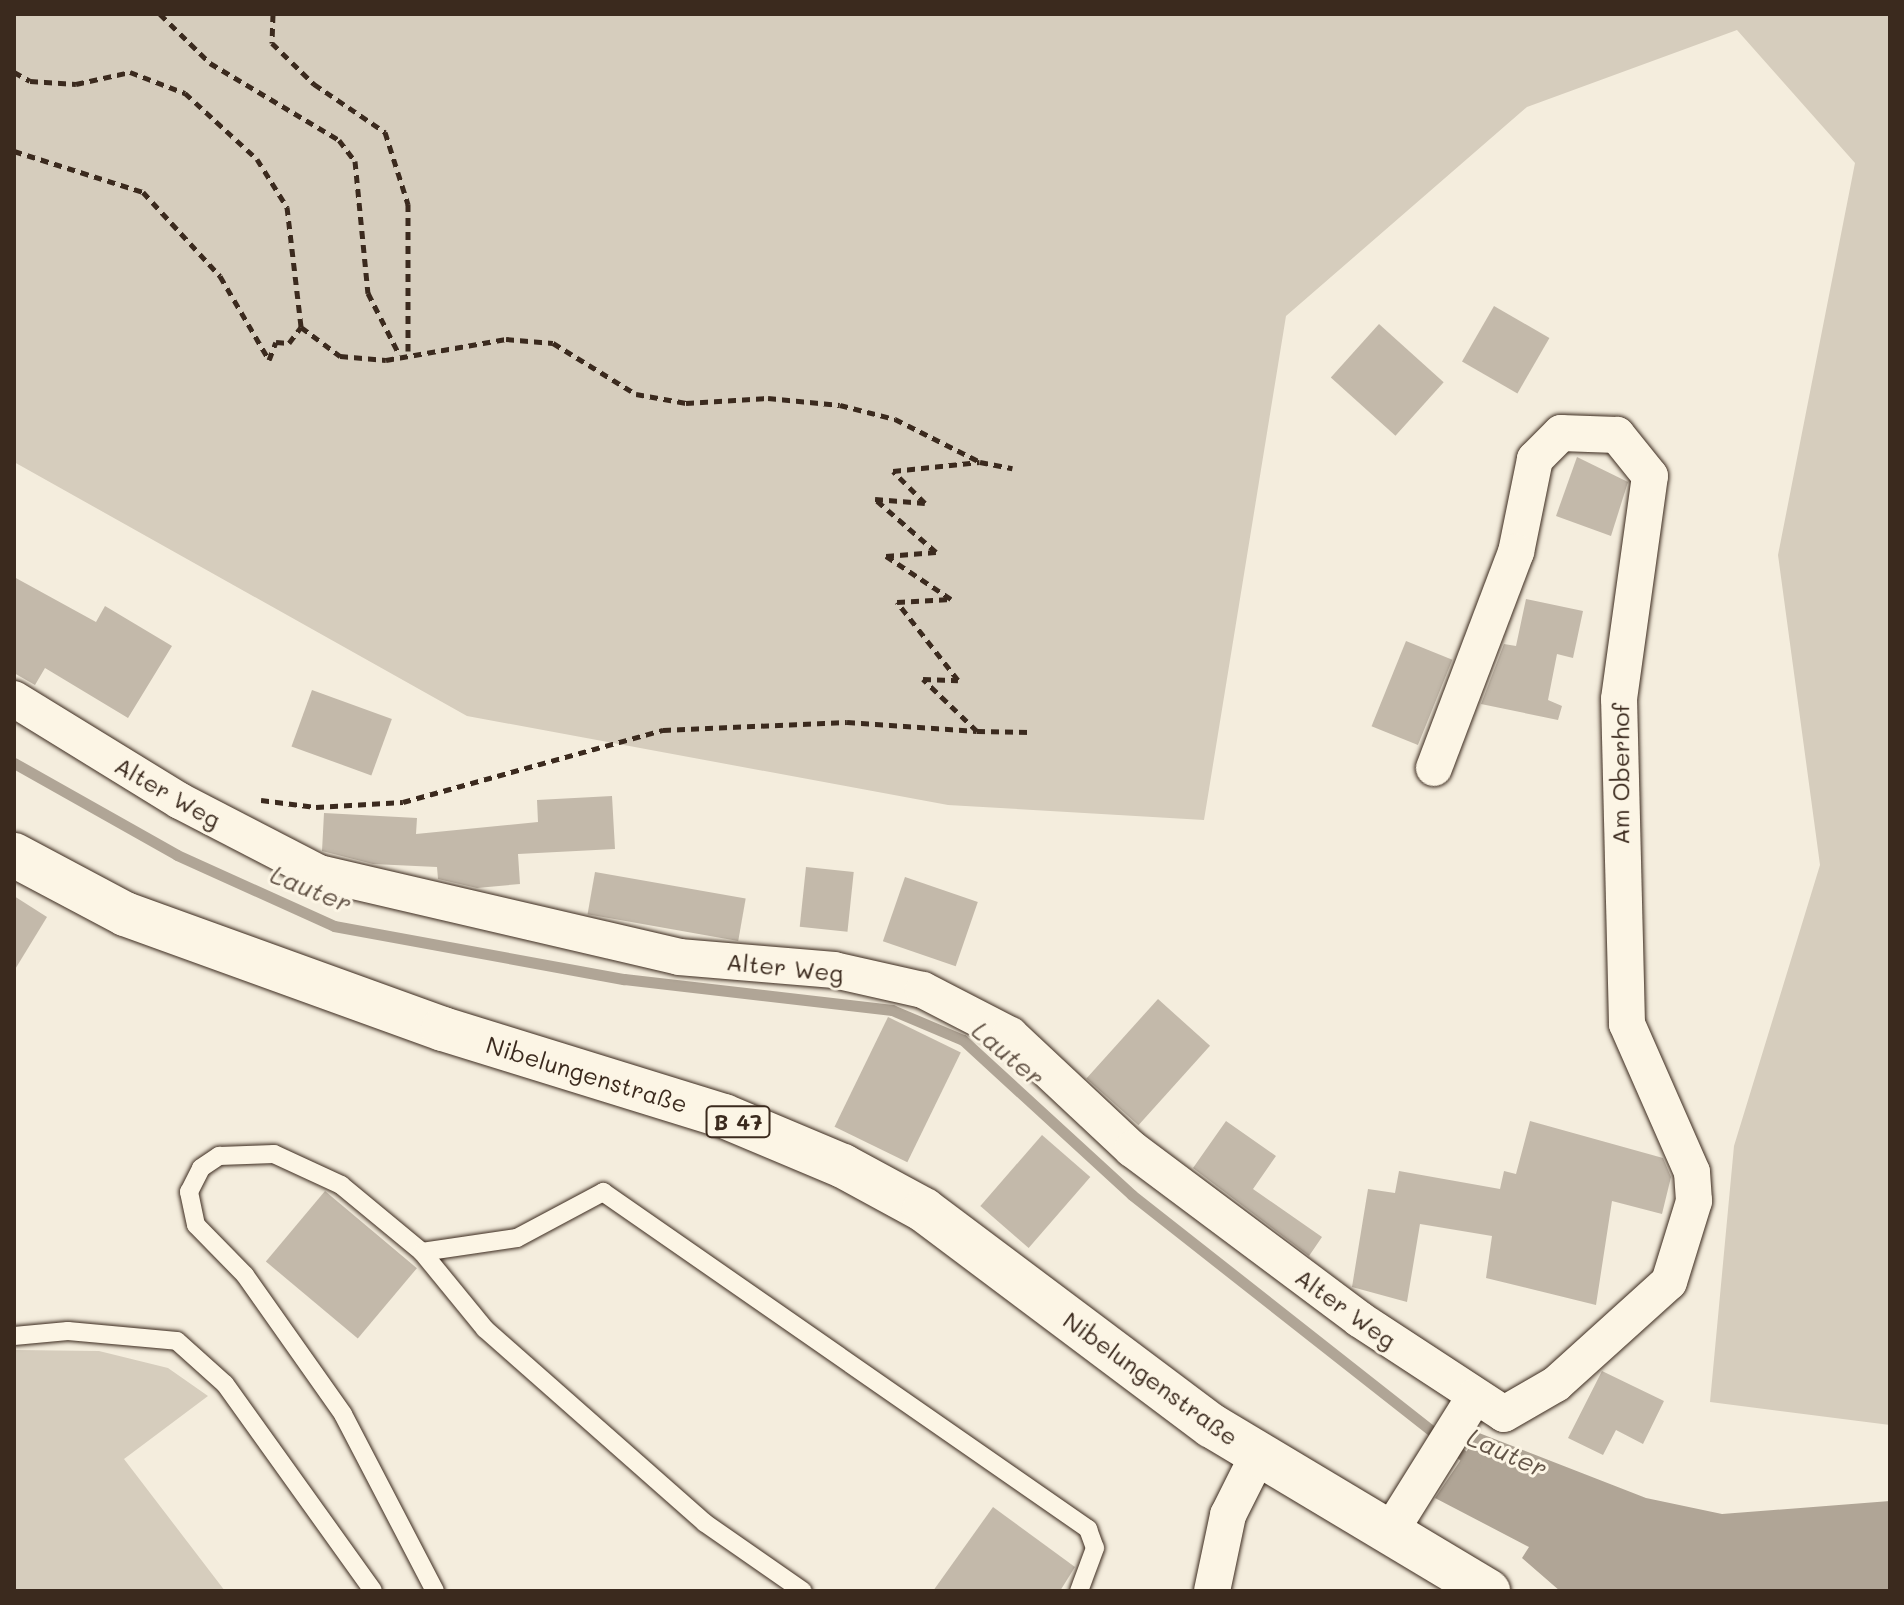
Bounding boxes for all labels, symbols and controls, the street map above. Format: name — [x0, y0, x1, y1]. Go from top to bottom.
street label: Am Oberhof — [1606, 703, 1634, 845]
street label: Alter Weg — [110, 750, 226, 834]
water label: Lauter — [266, 859, 356, 919]
street label: Alter Weg — [725, 947, 845, 987]
water label: Lauter — [966, 1015, 1050, 1093]
street label: Nibelungenstraße — [483, 1030, 691, 1118]
road number: B 47 — [704, 1104, 772, 1140]
street label: Alter Weg — [1290, 1262, 1402, 1354]
street label: Nibelungenstraße — [1058, 1305, 1244, 1451]
water label: Lauter — [1462, 1422, 1552, 1484]

